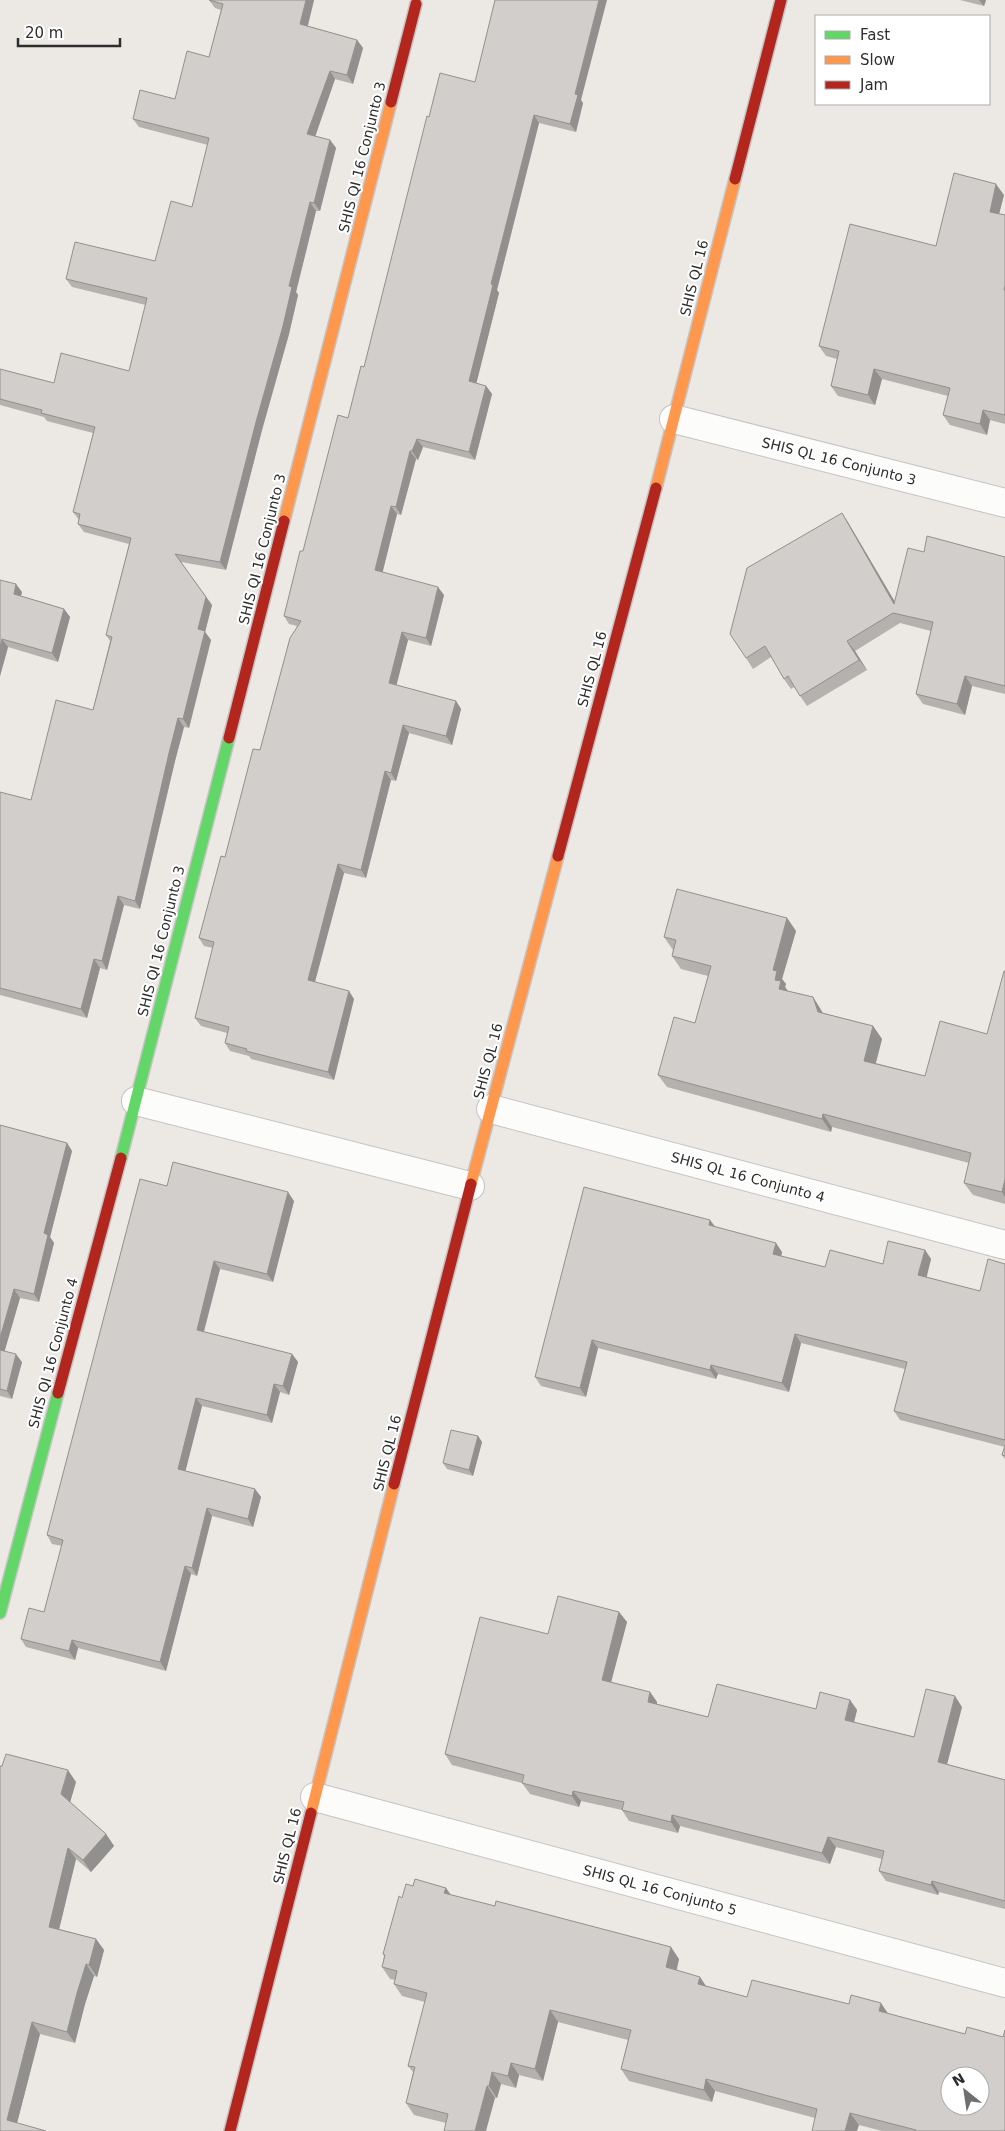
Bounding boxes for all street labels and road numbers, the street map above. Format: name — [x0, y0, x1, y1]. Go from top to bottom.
street label: SHIS QI 16 Conjunto 3 — [335, 80, 389, 234]
street label: SHIS QL 16 — [677, 238, 711, 318]
street label: SHIS QL 16 Conjunto 3 — [760, 434, 918, 488]
street label: SHIS QI 16 Conjunto 3 — [235, 472, 289, 626]
street label: SHIS QL 16 — [574, 629, 610, 709]
street label: SHIS QI 16 Conjunto 3 — [134, 864, 188, 1018]
street label: SHIS QL 16 — [470, 1021, 506, 1101]
street label: SHIS QL 16 Conjunto 4 — [669, 1149, 827, 1205]
street label: SHIS QI 16 Conjunto 4 — [25, 1276, 81, 1430]
street label: SHIS QL 16 — [370, 1413, 404, 1493]
street label: SHIS QL 16 — [270, 1806, 304, 1886]
street label: SHIS QL 16 Conjunto 5 — [581, 1862, 739, 1918]

